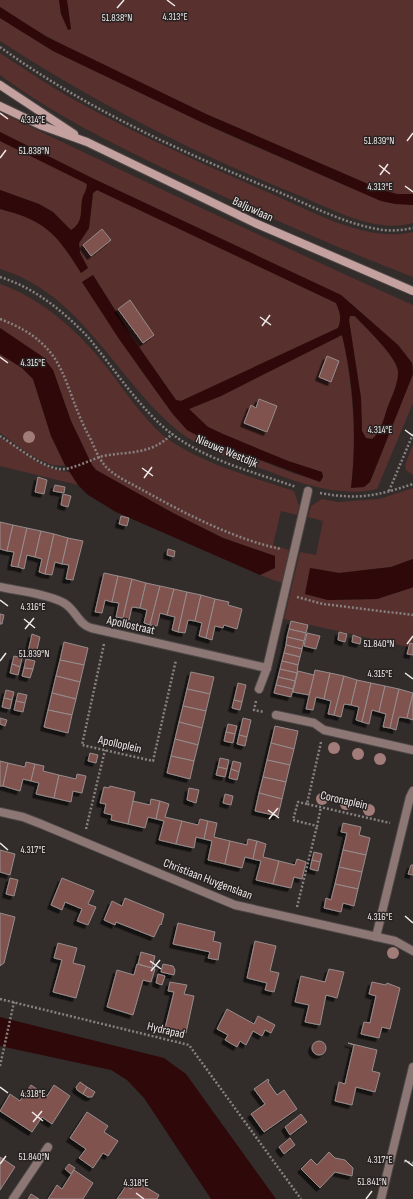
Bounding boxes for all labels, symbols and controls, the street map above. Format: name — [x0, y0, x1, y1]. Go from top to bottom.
text: 4.313°E — [162, 11, 188, 23]
text: 51.838°N — [102, 12, 132, 24]
text: 4.314°E — [21, 114, 45, 126]
text: 51.839°N — [364, 135, 394, 147]
text: 51.838°N — [19, 145, 49, 157]
text: 4.313°E — [367, 181, 393, 193]
street label: Baljuwlaan — [230, 194, 275, 225]
text: 4.315°E — [21, 357, 45, 369]
text: 4.314°E — [368, 424, 392, 436]
street label: Nieuwe Westdijk — [194, 432, 260, 471]
text: 4.316°E — [20, 601, 46, 613]
street label: Apollostraat — [104, 612, 157, 638]
text: 51.840°N — [364, 638, 394, 650]
text: 51.839°N — [19, 648, 49, 660]
text: 4.315°E — [368, 668, 392, 680]
street label: Apolloplein — [96, 732, 143, 757]
street label: Coronaplein — [319, 788, 369, 813]
text: 4.317°E — [20, 844, 46, 856]
street label: Christiaan Huygenslaan — [161, 856, 254, 903]
text: 4.316°E — [367, 911, 393, 923]
street label: Hydrapad — [146, 1019, 186, 1042]
text: 4.318°E — [20, 1088, 46, 1100]
text: 51.840°N — [19, 1151, 49, 1163]
text: 4.317°E — [367, 1154, 393, 1166]
text: 51.841°N — [357, 1176, 387, 1188]
text: 4.318°E — [123, 1177, 149, 1189]

